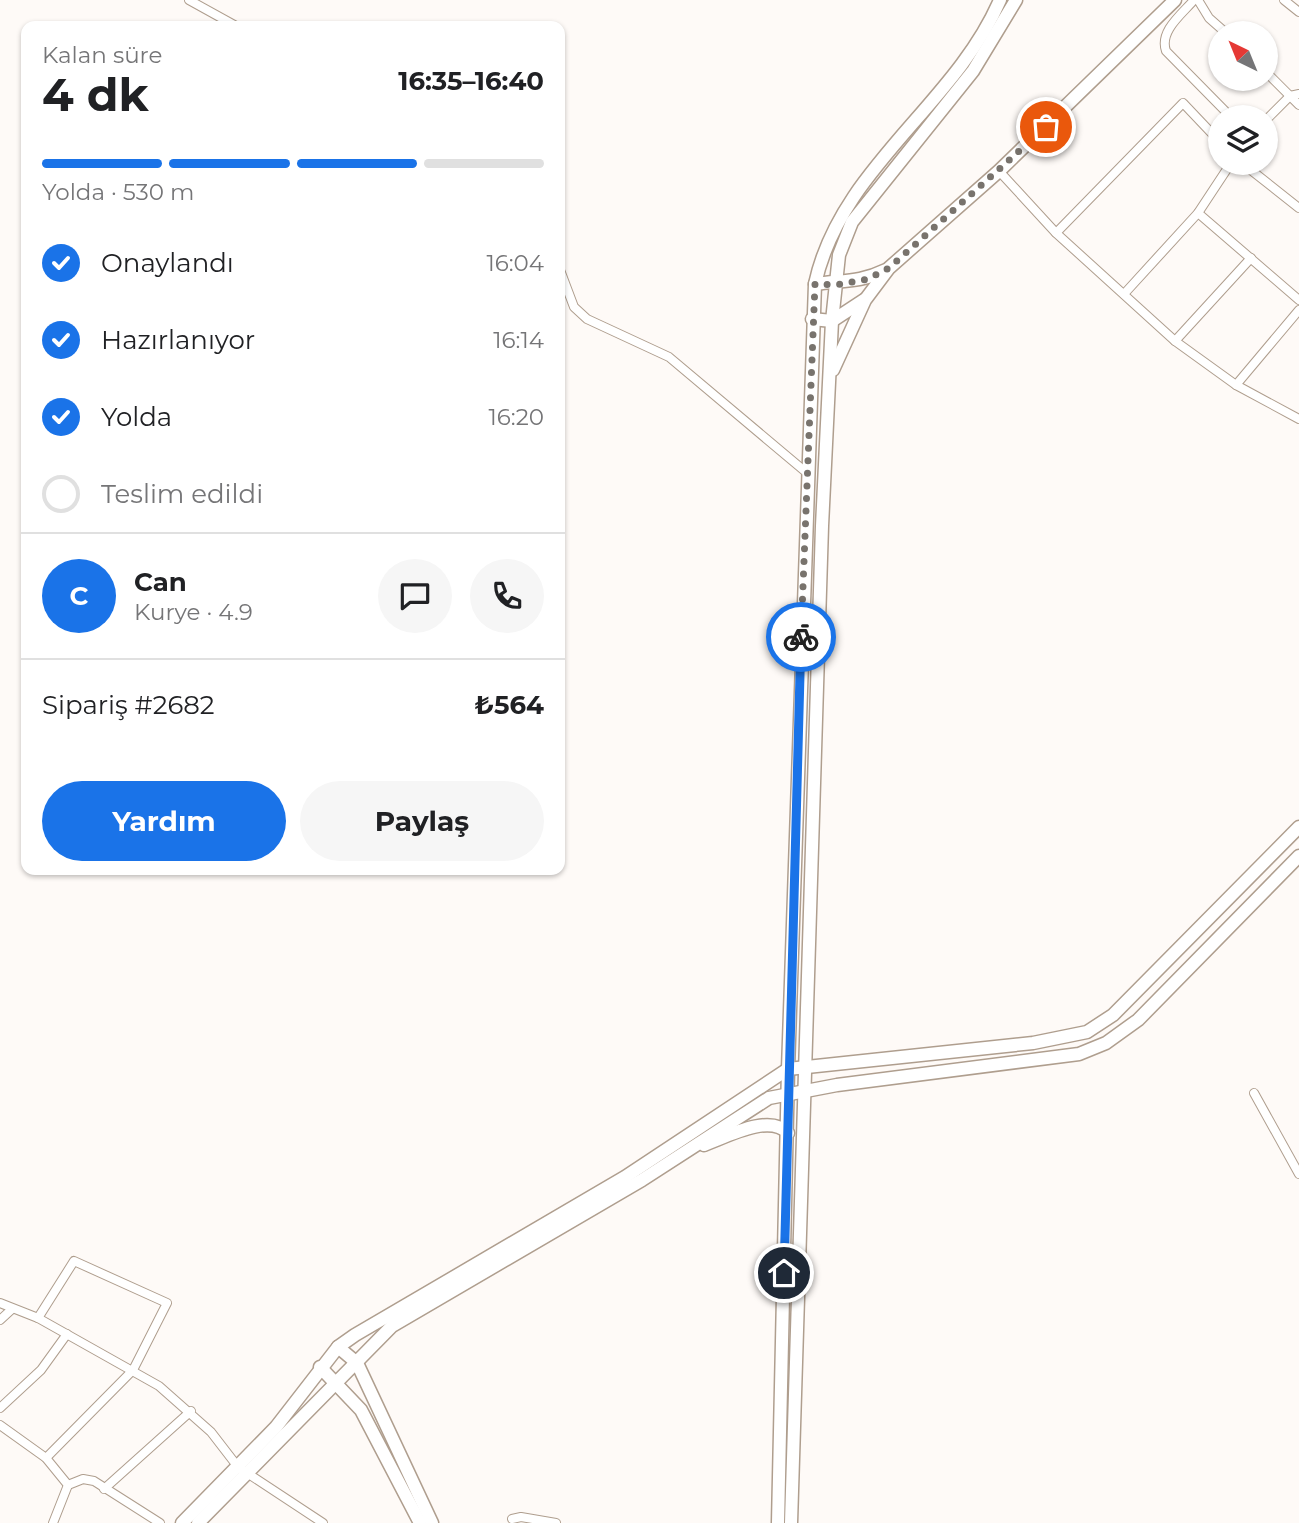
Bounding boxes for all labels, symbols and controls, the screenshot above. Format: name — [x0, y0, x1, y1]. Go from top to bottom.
north arrow — [1208, 21, 1278, 91]
map controls — [1208, 21, 1278, 175]
text: Kalan süre — [42, 41, 162, 69]
text: 16:35–16:40 — [398, 65, 544, 97]
text: 4 dk — [42, 66, 149, 123]
pin — [1016, 97, 1076, 157]
button: layers — [1208, 105, 1278, 175]
icon: bag — [1027, 108, 1065, 146]
text: Yolda · 530 m — [42, 178, 194, 206]
icon: check — [42, 244, 80, 282]
text: Onaylandı — [101, 247, 234, 279]
text: 16:04 — [486, 249, 544, 277]
icon: check — [42, 321, 80, 359]
text: Hazırlanıyor — [101, 324, 255, 356]
text: 16:14 — [493, 326, 544, 354]
icon: check — [42, 398, 80, 436]
text: Yolda — [101, 401, 172, 433]
text: 16:20 — [489, 403, 544, 431]
text: Teslim edildi — [101, 478, 263, 510]
button: chat — [378, 559, 452, 633]
button: phone — [470, 559, 544, 633]
text: Can — [134, 566, 187, 598]
text: C — [70, 580, 88, 612]
text: Kurye · 4.9 — [134, 598, 253, 626]
courier — [766, 602, 836, 672]
icon: bike — [782, 618, 820, 656]
text: Sipariş #2682 — [42, 689, 215, 721]
text: ₺564 — [475, 689, 544, 721]
button: Yardım — [42, 781, 286, 861]
button: Paylaş — [300, 781, 544, 861]
pin — [754, 1243, 814, 1303]
icon: home — [765, 1254, 803, 1292]

